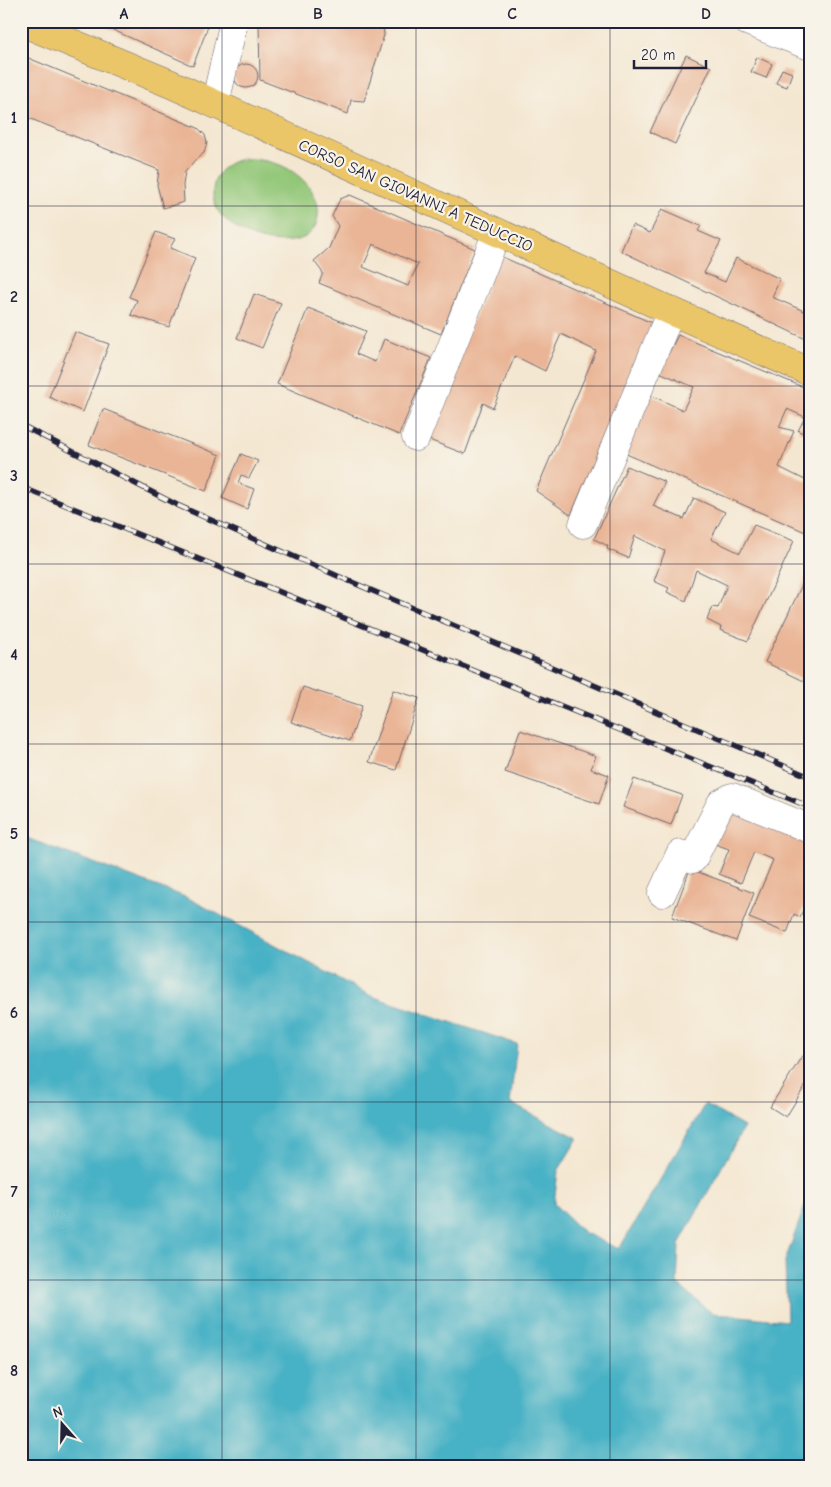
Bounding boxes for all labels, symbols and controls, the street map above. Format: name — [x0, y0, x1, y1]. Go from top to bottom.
text: A — [120, 5, 129, 23]
text: B — [313, 5, 323, 23]
text: C — [507, 5, 517, 23]
text: D — [701, 5, 711, 23]
scale bar — [634, 38, 706, 70]
text: 20 m — [641, 46, 675, 64]
text: 1 — [11, 109, 17, 127]
street label: CORSO SAN GIOVANNI A TEDUCCIO — [296, 136, 535, 256]
text: 2 — [10, 288, 18, 306]
text: 3 — [10, 467, 18, 485]
text: 4 — [10, 646, 18, 664]
text: 5 — [10, 825, 18, 843]
text: 6 — [10, 1004, 18, 1022]
text: 7 — [10, 1183, 18, 1201]
text: 8 — [10, 1362, 18, 1380]
north arrow — [38, 1400, 88, 1450]
text: N — [51, 1403, 65, 1422]

